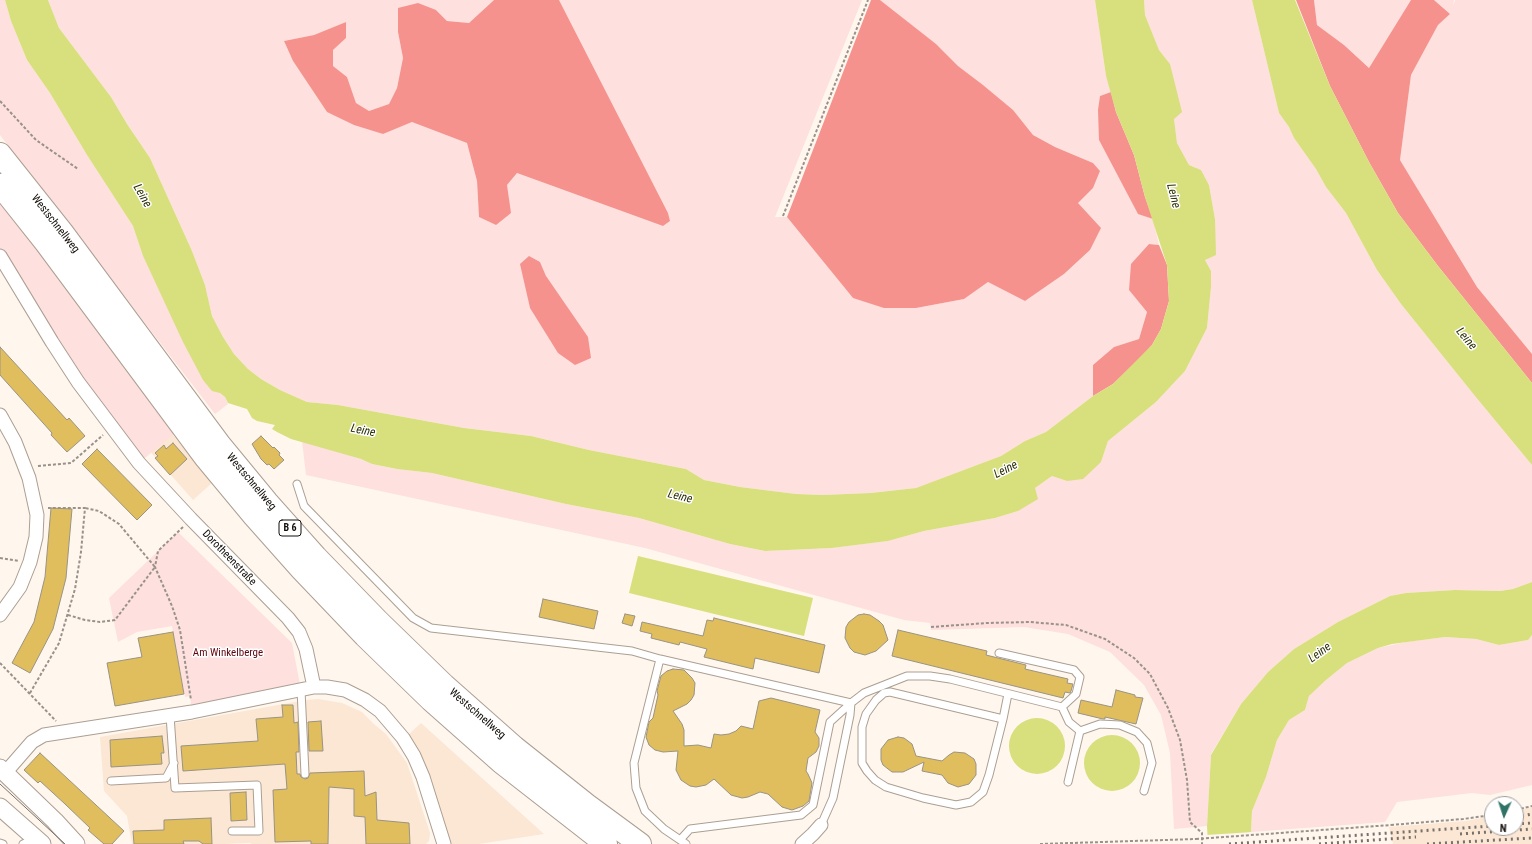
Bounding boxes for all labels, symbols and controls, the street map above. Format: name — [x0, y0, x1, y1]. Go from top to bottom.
water label: Leine — [130, 182, 154, 210]
water label: Leine — [1163, 182, 1183, 210]
street label: Westschnellweg — [28, 192, 82, 256]
water label: Leine — [1453, 325, 1479, 353]
water label: Leine — [349, 422, 377, 440]
street label: Westschnellweg — [223, 451, 279, 513]
water label: Leine — [992, 458, 1020, 482]
water label: Leine — [666, 487, 694, 507]
road number: B 6 — [279, 520, 301, 536]
street label: Dorotheenstraße — [199, 527, 259, 589]
water label: Leine — [1306, 640, 1334, 666]
park label: Am Winkelberge — [193, 646, 263, 660]
street label: Westschnellweg — [446, 686, 508, 742]
north arrow — [1484, 796, 1524, 836]
text: N — [1500, 821, 1507, 834]

